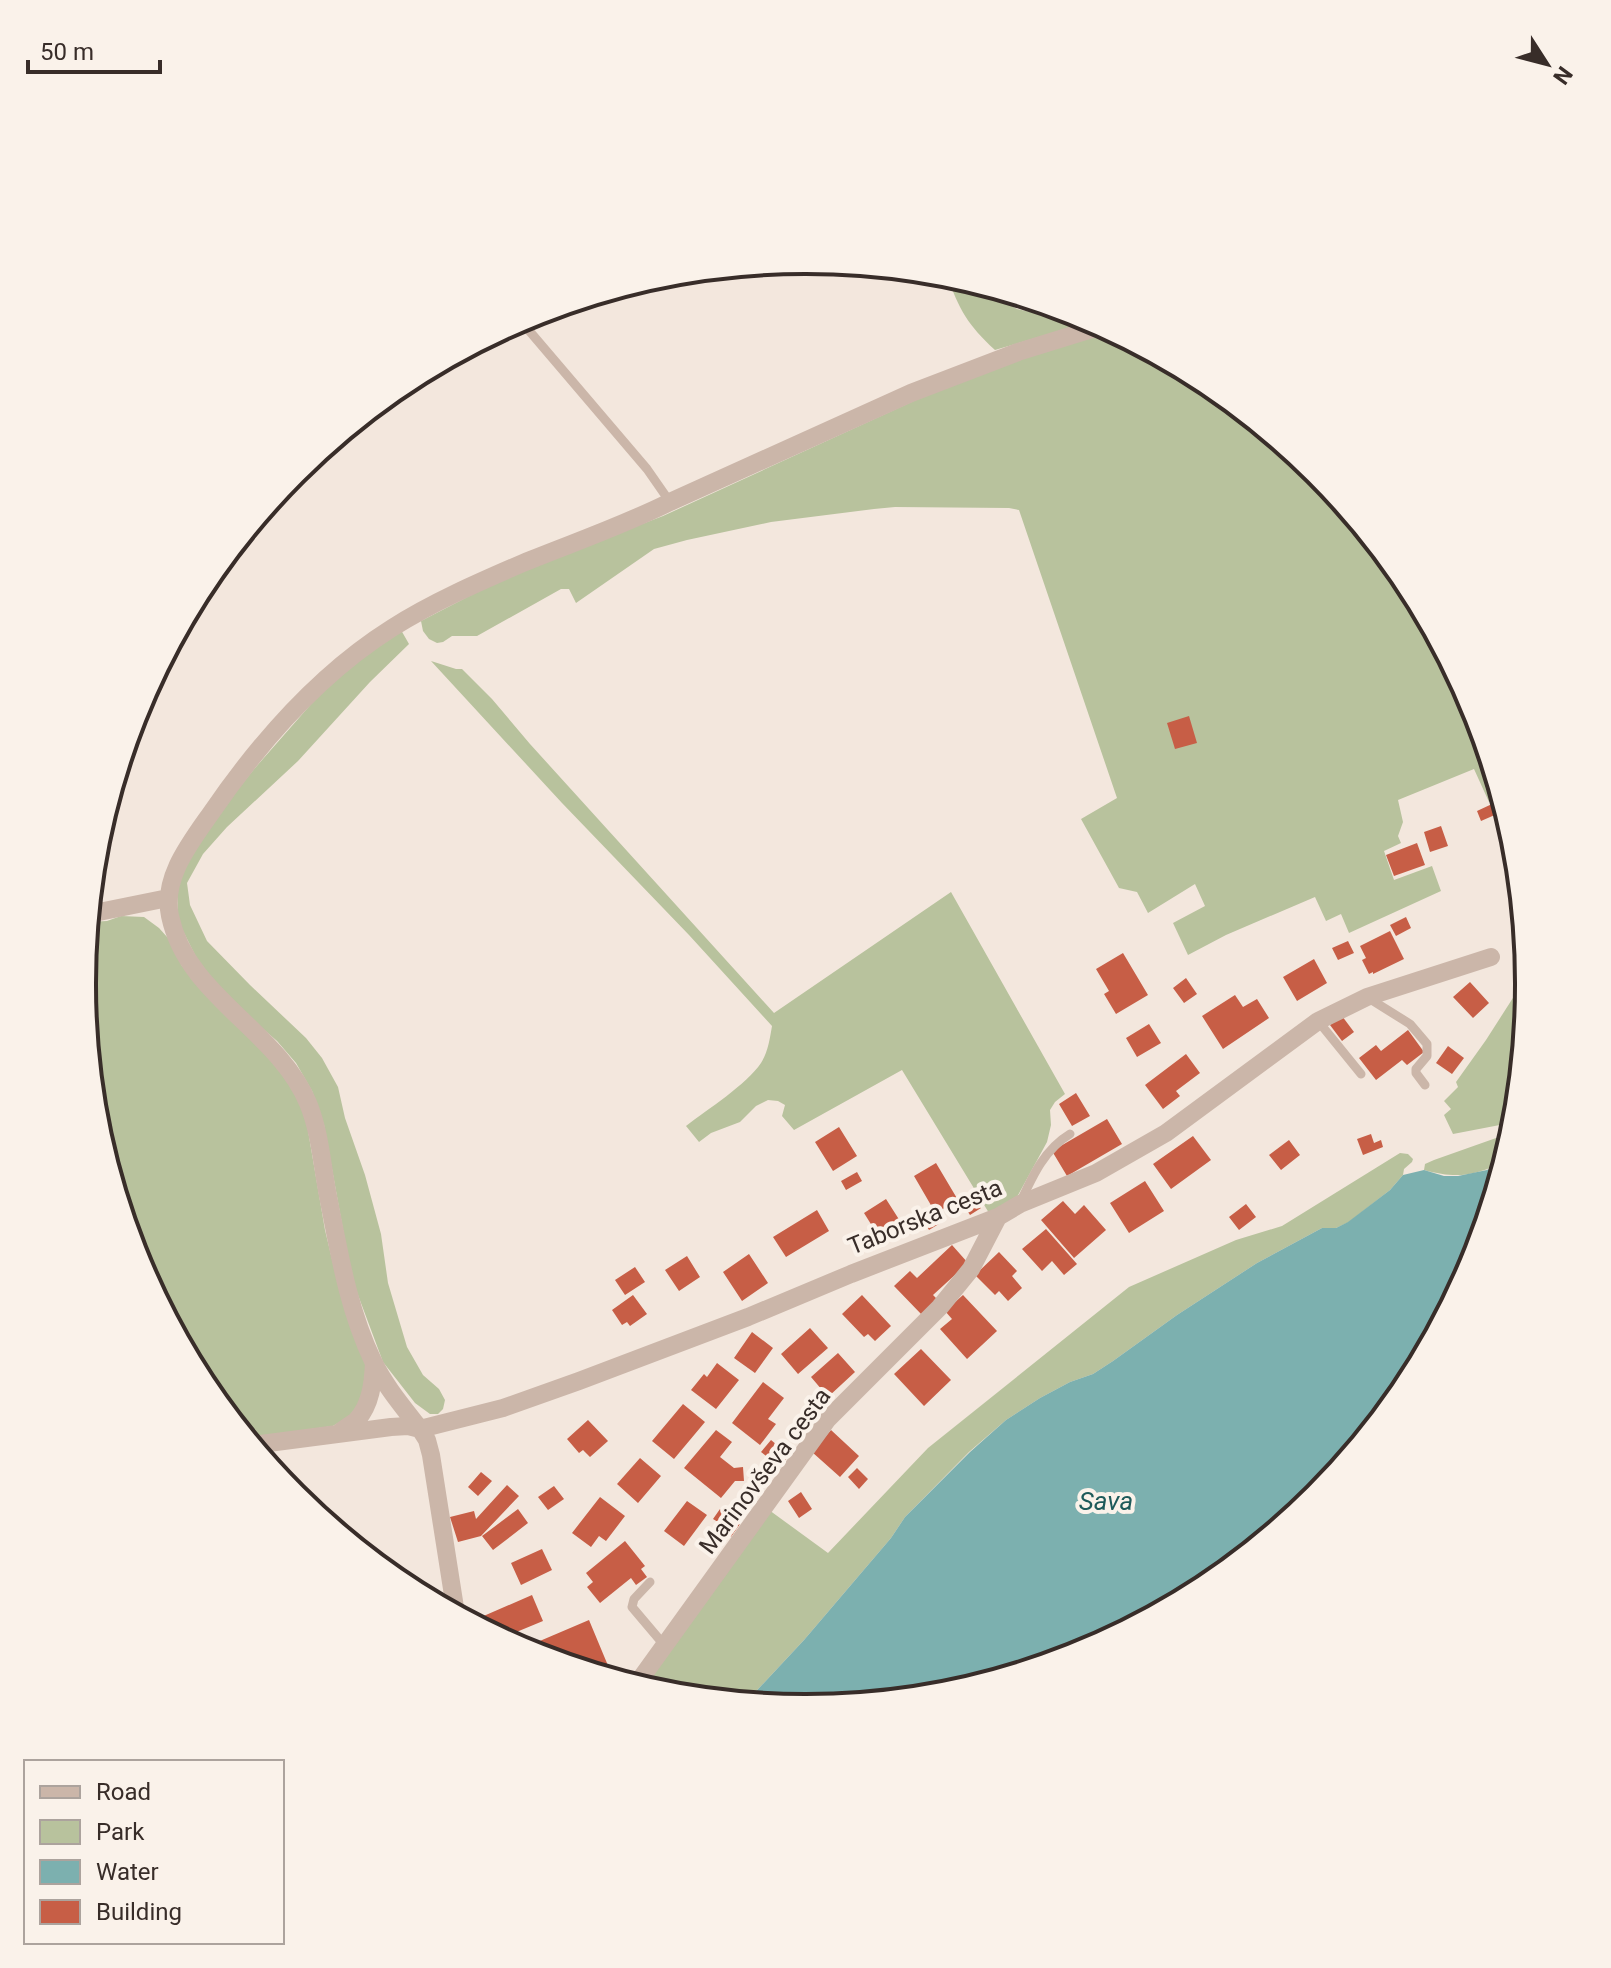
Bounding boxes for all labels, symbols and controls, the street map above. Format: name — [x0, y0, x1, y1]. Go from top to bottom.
scale bar — [28, 24, 160, 74]
north arrow — [1507, 24, 1587, 104]
text: 50 m — [40, 38, 94, 66]
text: N — [1548, 62, 1577, 89]
street label: Taborska cesta — [844, 1173, 1006, 1261]
street label: Marinovševa cesta — [694, 1383, 836, 1559]
water label: Sava — [1079, 1486, 1133, 1516]
legend — [24, 1760, 284, 1944]
text: Road — [96, 1778, 151, 1806]
text: Park — [96, 1818, 145, 1846]
text: Water — [96, 1858, 159, 1886]
text: Building — [96, 1898, 182, 1926]

